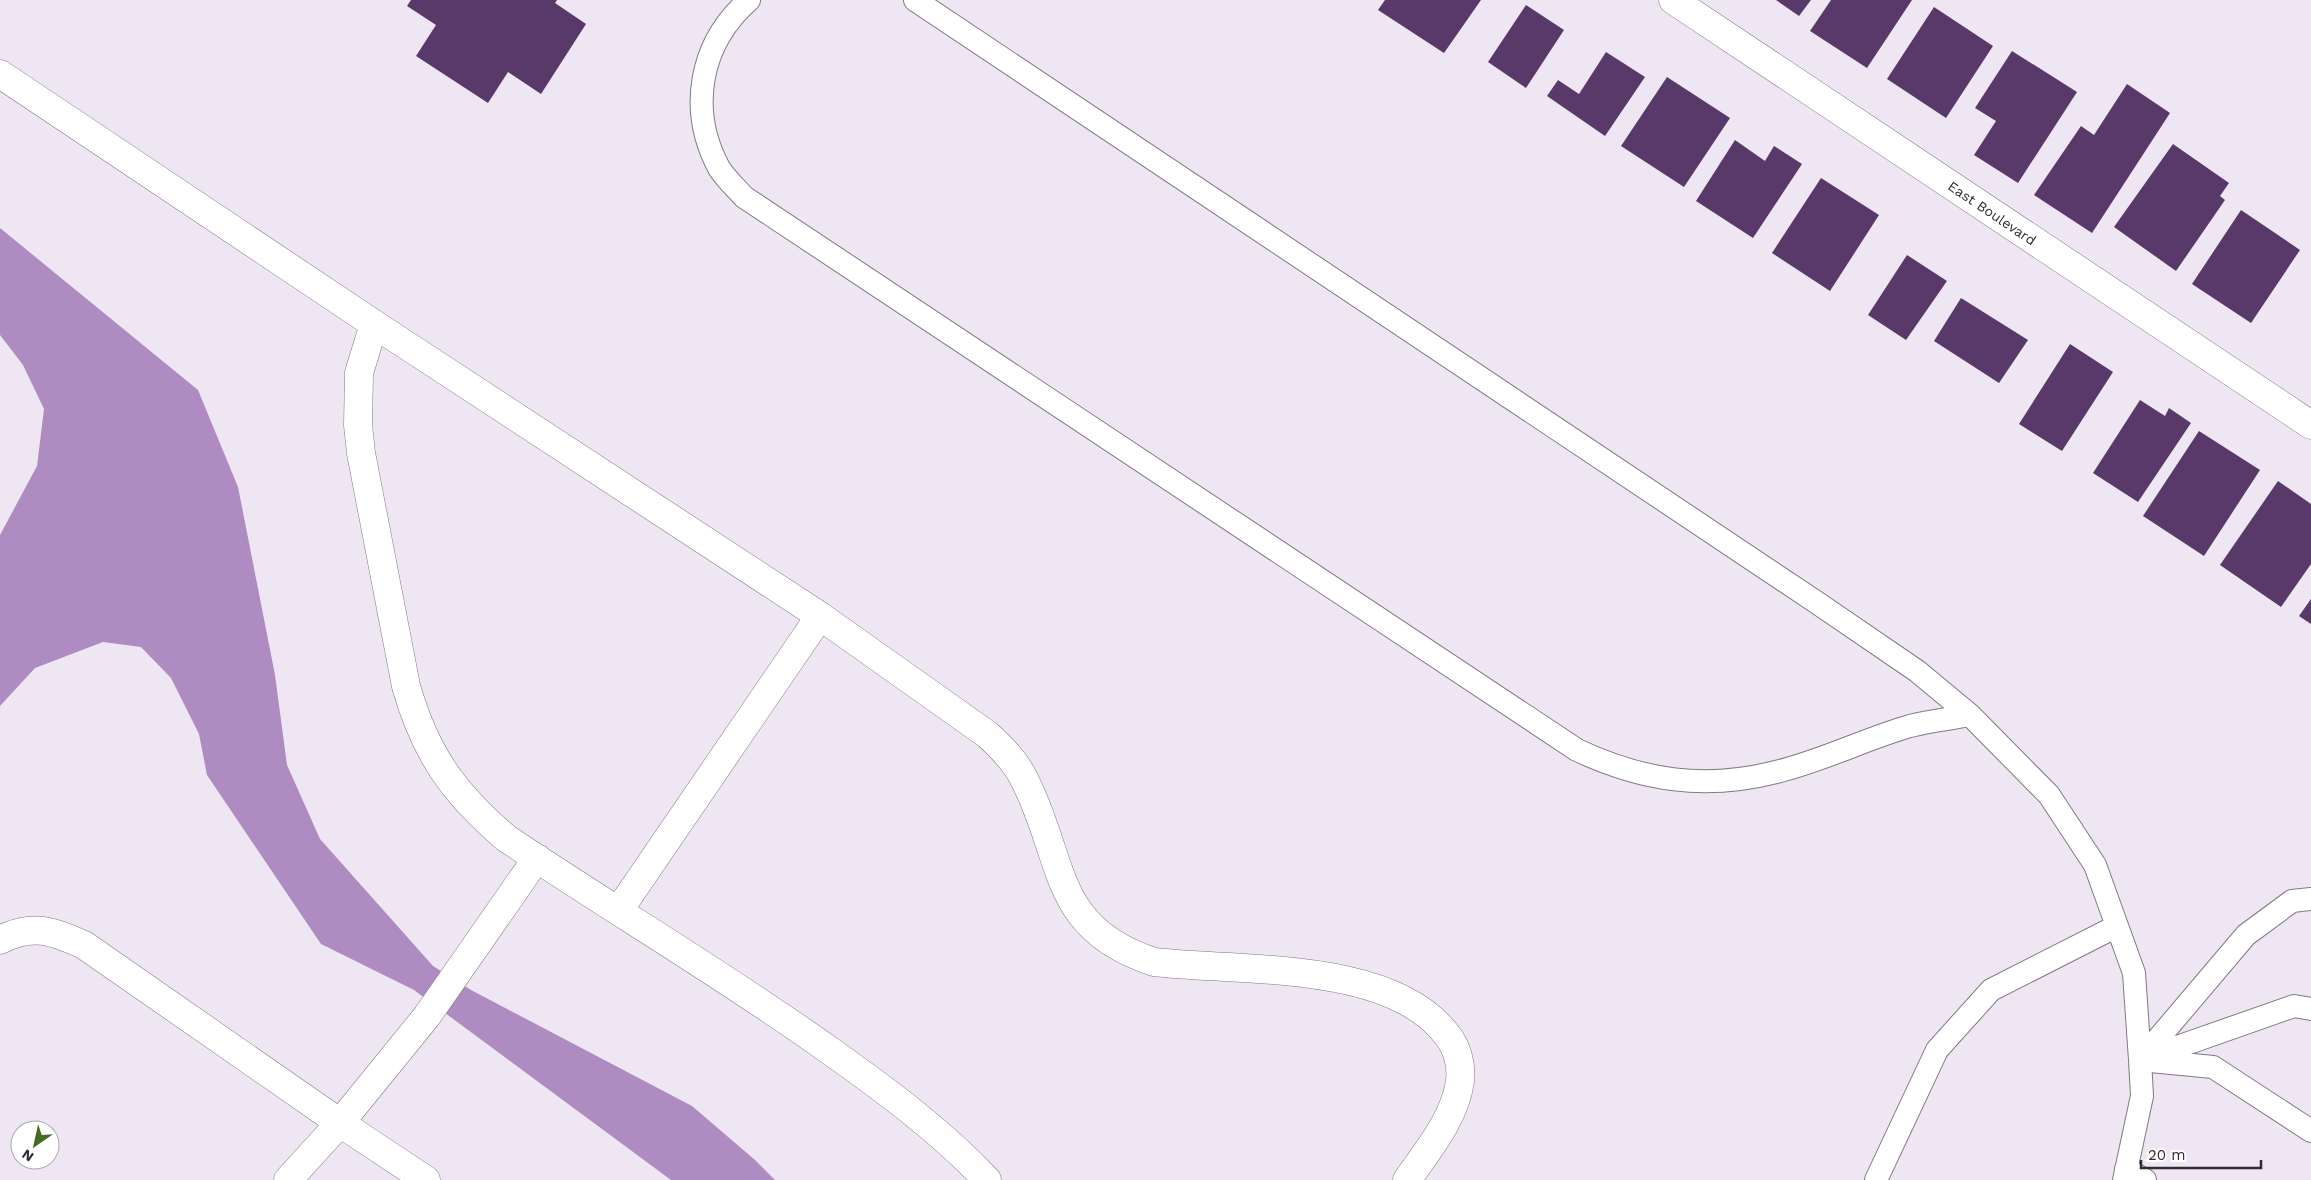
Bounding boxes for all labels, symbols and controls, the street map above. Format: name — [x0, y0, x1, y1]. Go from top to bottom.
street label: East Boulevard — [1945, 178, 2039, 248]
north arrow — [10, 1120, 60, 1170]
scale bar — [2141, 1138, 2261, 1170]
text: N — [19, 1146, 37, 1165]
text: 20 m — [2148, 1146, 2186, 1164]

